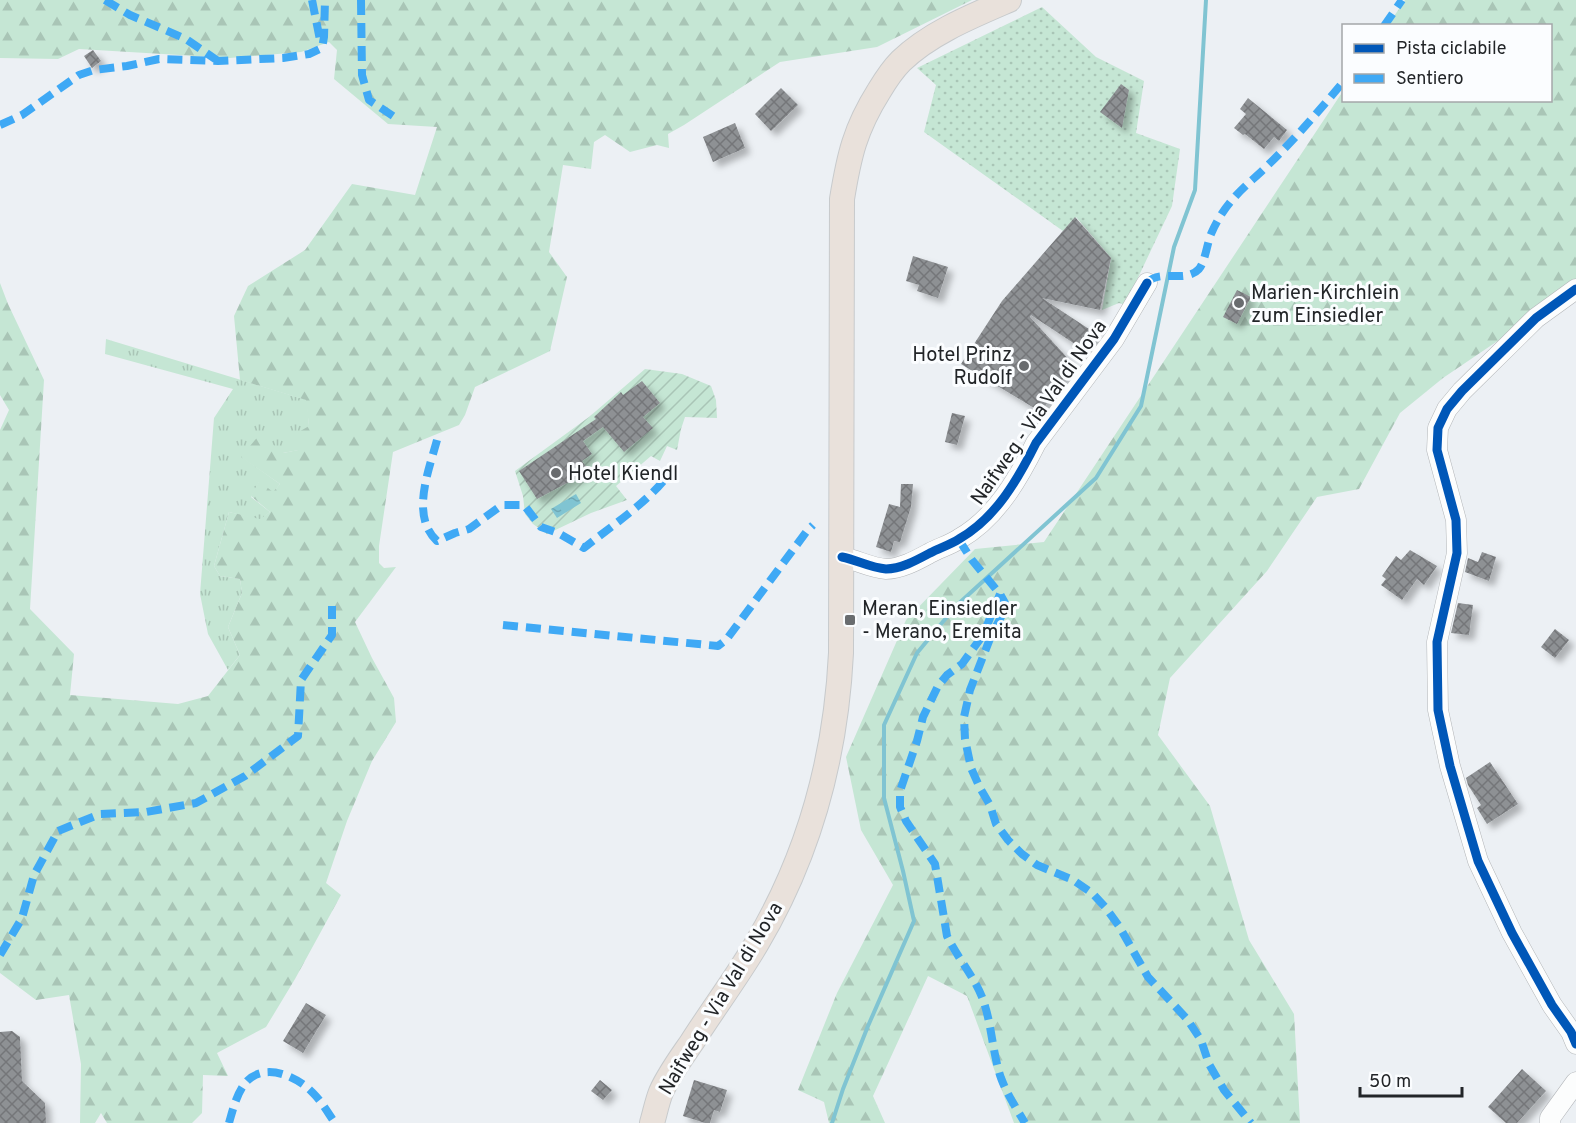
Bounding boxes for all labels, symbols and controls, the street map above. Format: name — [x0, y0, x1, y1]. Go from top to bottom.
legend — [1342, 24, 1552, 102]
text: Pista ciclabile — [1396, 38, 1506, 61]
text: Sentiero — [1396, 68, 1464, 91]
place label: Marien-Kirchlein zum Einsiedler — [1251, 281, 1399, 330]
marker: Marien-Kirchlein zum Einsiedler — [1232, 296, 1246, 310]
street label: Naifweg - Via Val di Nova — [966, 315, 1114, 511]
place label: Hotel Prinz Rudolf — [912, 343, 1012, 392]
marker: Hotel Prinz Rudolf — [1017, 359, 1031, 373]
place label: Hotel Kiendl — [568, 462, 678, 488]
marker: Hotel Kiendl — [549, 466, 563, 480]
place label: Meran, Einsiedler - Merano, Eremita — [862, 597, 1022, 646]
marker: Meran, Einsiedler - Merano, Eremita — [843, 613, 857, 627]
street label: Naifweg - Via Val di Nova — [654, 898, 790, 1100]
scale bar — [1360, 1060, 1462, 1098]
text: 50 m — [1369, 1071, 1411, 1094]

